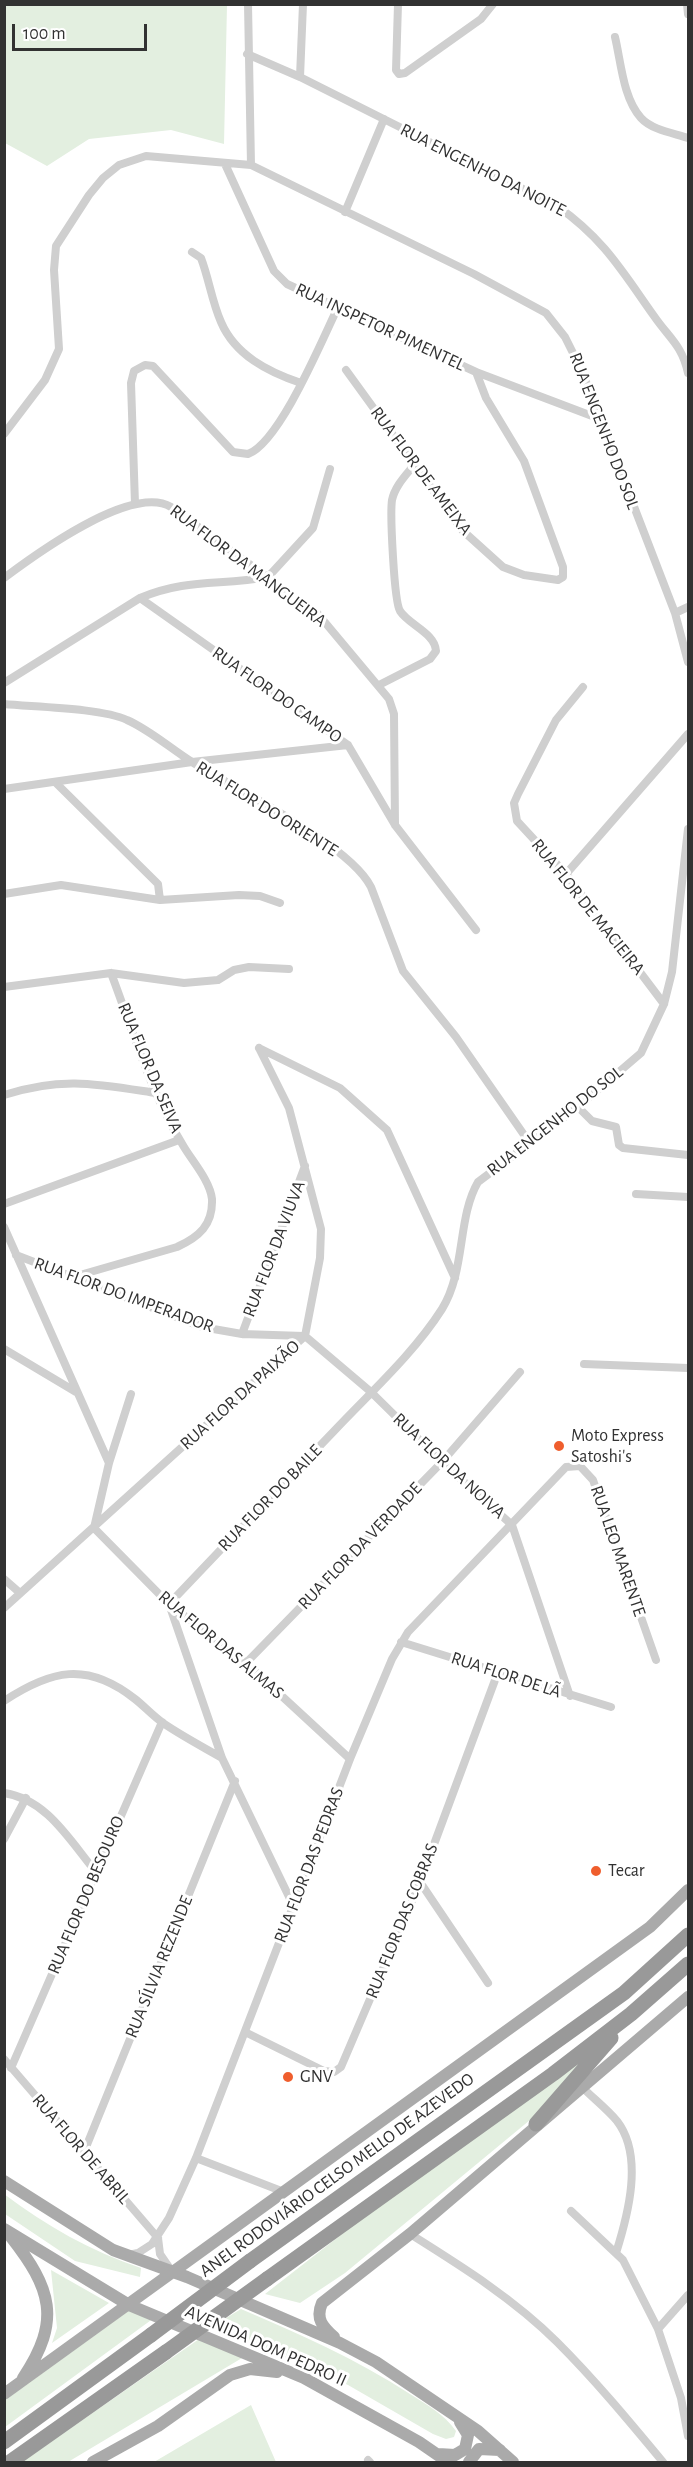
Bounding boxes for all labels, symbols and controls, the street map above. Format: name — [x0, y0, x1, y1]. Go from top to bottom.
scale bar — [15, 12, 150, 50]
text: 100 m — [23, 25, 66, 43]
street label: RUA ENGENHO DA NOITE — [397, 119, 569, 221]
street label: RUA INSPETOR PIMENTEL — [292, 278, 468, 376]
street label: RUA ENGENHO DO SOL — [564, 350, 644, 512]
street label: RUA FLOR DE AMEIXA — [366, 402, 476, 540]
street label: RUA FLOR DA MANGUEIRA — [165, 500, 331, 632]
street label: RUA FLOR DO CAMPO — [208, 642, 346, 748]
street label: RUA FLOR DO ORIENTE — [192, 757, 342, 861]
street label: RUA FLOR DE MACIEIRA — [527, 835, 649, 979]
street label: RUA FLOR DA SEIVA — [113, 1000, 187, 1136]
street label: RUA ENGENHO DO SOL — [483, 1061, 627, 1181]
street label: RUA FLOR DA VIUVA — [238, 1178, 310, 1320]
street label: RUA FLOR DO IMPERADOR — [31, 1252, 217, 1338]
street label: RUA FLOR DA PAIXÃO — [176, 1336, 304, 1454]
street label: RUA FLOR DA NOIVA — [388, 1408, 510, 1524]
place label: Moto Express Satoshi's — [571, 1425, 664, 1468]
marker: Moto Express Satoshi's — [552, 1439, 566, 1453]
street label: RUA FLOR DO BAILE — [214, 1440, 326, 1556]
street label: RUA FLOR DA VERDADE — [294, 1478, 426, 1614]
street label: RUA LEO MARENTE — [585, 1483, 651, 1619]
street label: RUA FLOR DAS ALMAS — [154, 1586, 288, 1704]
street label: RUA FLOR DE LÃ — [448, 1647, 564, 1703]
street label: RUA FLOR DAS PEDRAS — [269, 1784, 349, 1946]
street label: RUA FLOR DO BESOURO — [43, 1813, 129, 1977]
street label: RUA FLOR DAS COBRAS — [361, 1840, 443, 2002]
place label: Tecar — [608, 1860, 645, 1882]
marker: Tecar — [589, 1864, 603, 1878]
street label: RUA SÍLVIA REZENDE — [121, 1893, 197, 2041]
place label: GNV — [300, 2066, 333, 2088]
street label: ANEL RODOVIÁRIO CELSO MELLO DE AZEVEDO — [196, 2068, 478, 2282]
marker: GNV — [281, 2070, 295, 2084]
street label: RUA FLOR DE ABRIL — [27, 2090, 135, 2208]
street label: AVENIDA DOM PEDRO II — [182, 2301, 350, 2391]

